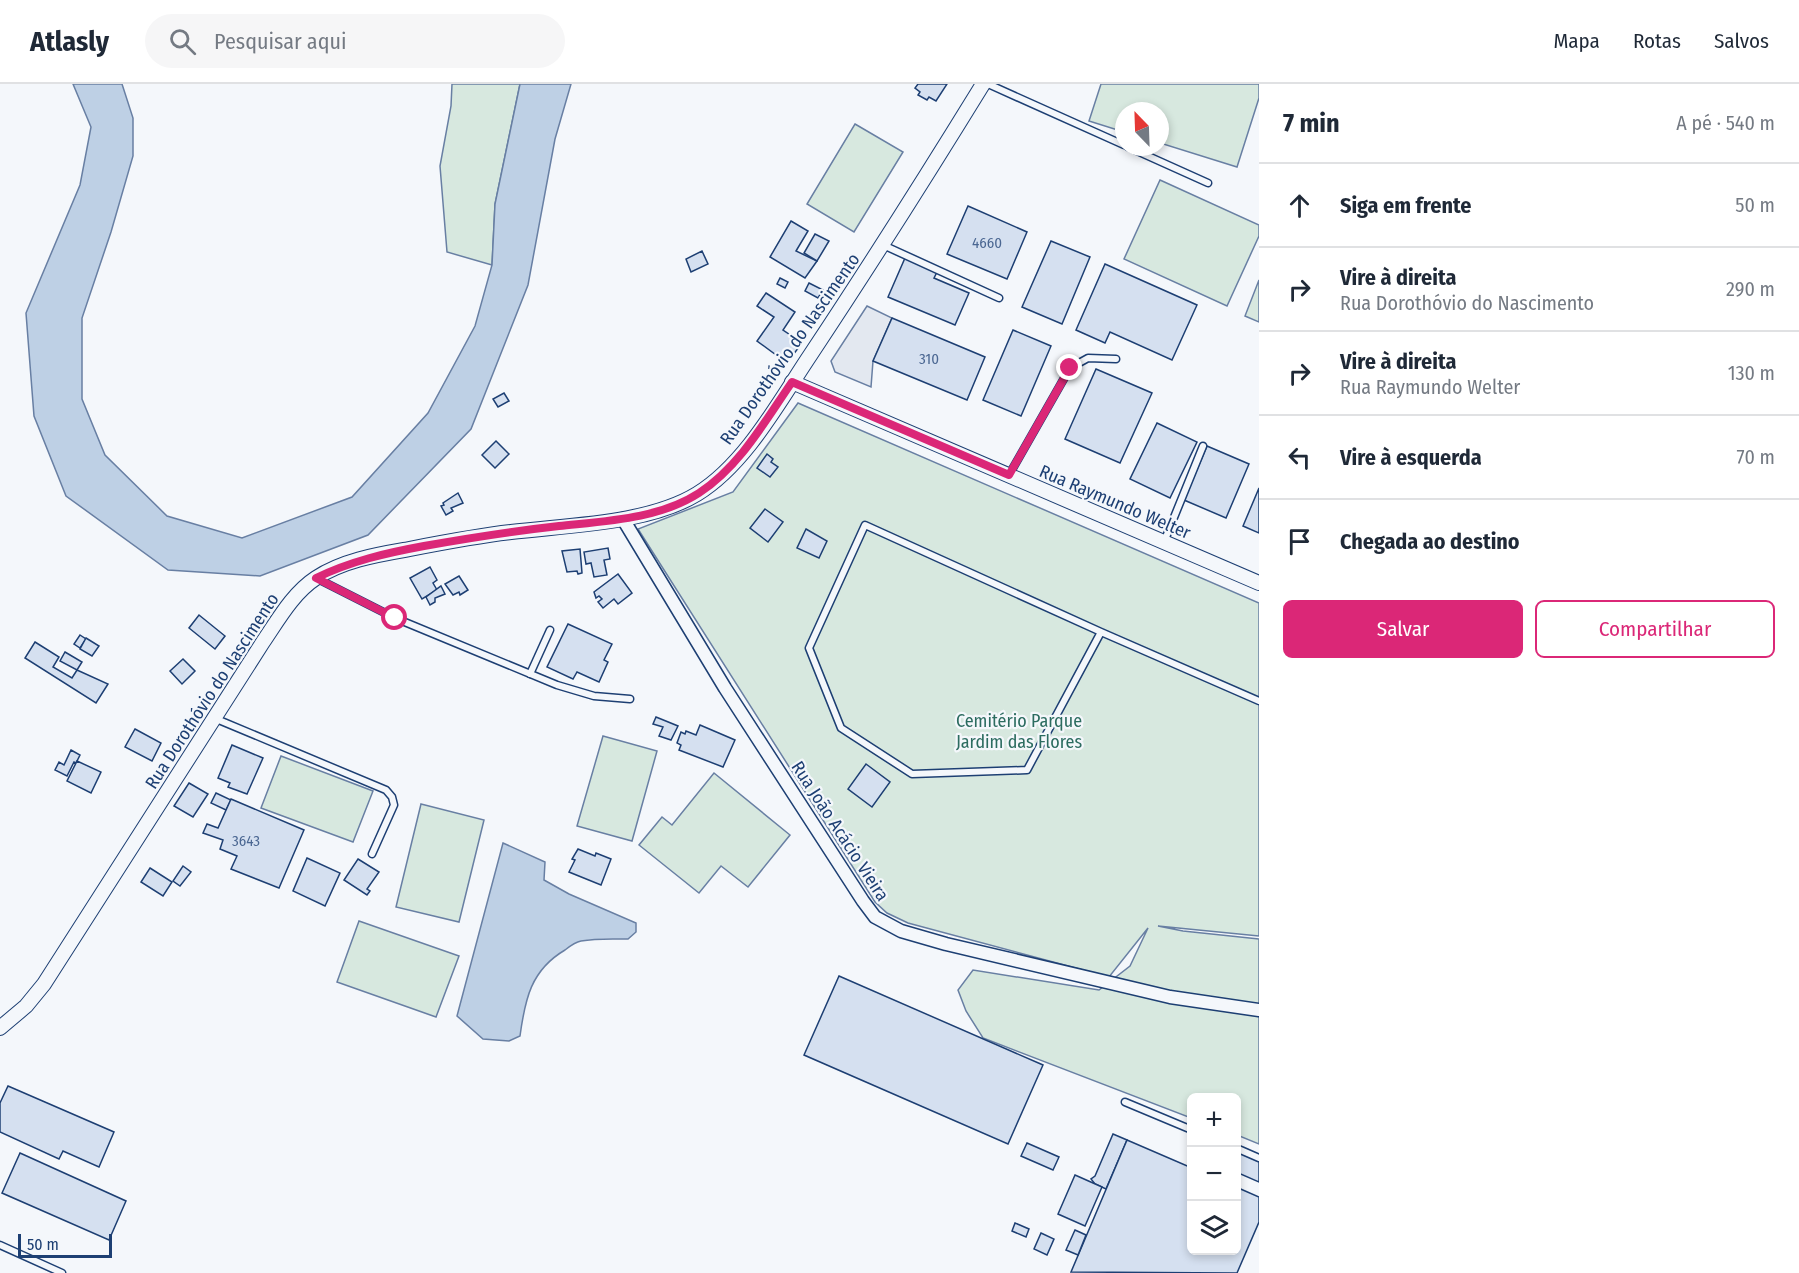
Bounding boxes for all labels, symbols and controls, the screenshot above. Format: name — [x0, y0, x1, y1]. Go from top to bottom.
search box — [145, 14, 565, 68]
text: Atlasly — [30, 25, 109, 58]
icon: search — [166, 25, 199, 58]
text: Pesquisar aqui — [214, 28, 346, 55]
text: Mapa — [1553, 28, 1600, 54]
text: Rotas — [1633, 28, 1681, 54]
text: Salvos — [1714, 28, 1769, 54]
north arrow — [1115, 102, 1169, 156]
text: 7 min — [1283, 108, 1340, 139]
text: A pé · 540 m — [1676, 111, 1775, 135]
icon: ahead — [1283, 189, 1316, 222]
text: Siga em frente — [1340, 192, 1471, 219]
text: 50 m — [1735, 193, 1775, 217]
house number: 4660 — [972, 234, 1002, 252]
street label: Rua Dorothóvio do Nascimento — [715, 249, 865, 449]
text: Vire à direita — [1340, 264, 1456, 291]
icon: right — [1283, 273, 1316, 306]
text: 290 m — [1726, 277, 1775, 301]
text: Rua Dorothóvio do Nascimento — [1340, 291, 1594, 315]
text: Vire à direita — [1340, 348, 1456, 375]
house number: 310 — [919, 350, 939, 368]
route end — [1056, 354, 1082, 380]
icon: right — [1283, 357, 1316, 390]
text: 130 m — [1728, 361, 1775, 385]
text: Rua Raymundo Welter — [1340, 375, 1520, 399]
icon: left — [1283, 441, 1316, 474]
text: Vire à esquerda — [1340, 444, 1482, 471]
text: 70 m — [1737, 445, 1775, 469]
street label: Rua Raymundo Welter — [1036, 460, 1195, 544]
icon: arrive — [1283, 525, 1316, 558]
text: Chegada ao destino — [1340, 528, 1520, 555]
street label: Rua Dorothóvio do Nascimento — [141, 589, 283, 793]
button: Salvar — [1283, 600, 1523, 658]
button: Compartilhar — [1535, 600, 1775, 658]
route start — [381, 604, 407, 630]
park label: Cemitério Parque Jardim das Flores — [956, 710, 1082, 753]
street label: Rua João Acácio Vieira — [787, 757, 894, 905]
house number: 3643 — [232, 832, 260, 850]
map controls — [1187, 1093, 1241, 1255]
button: + — [1187, 1093, 1241, 1147]
button: − — [1187, 1147, 1241, 1201]
button: layers — [1187, 1201, 1241, 1255]
scale bar — [18, 1231, 112, 1258]
text: 50 m — [27, 1235, 59, 1254]

